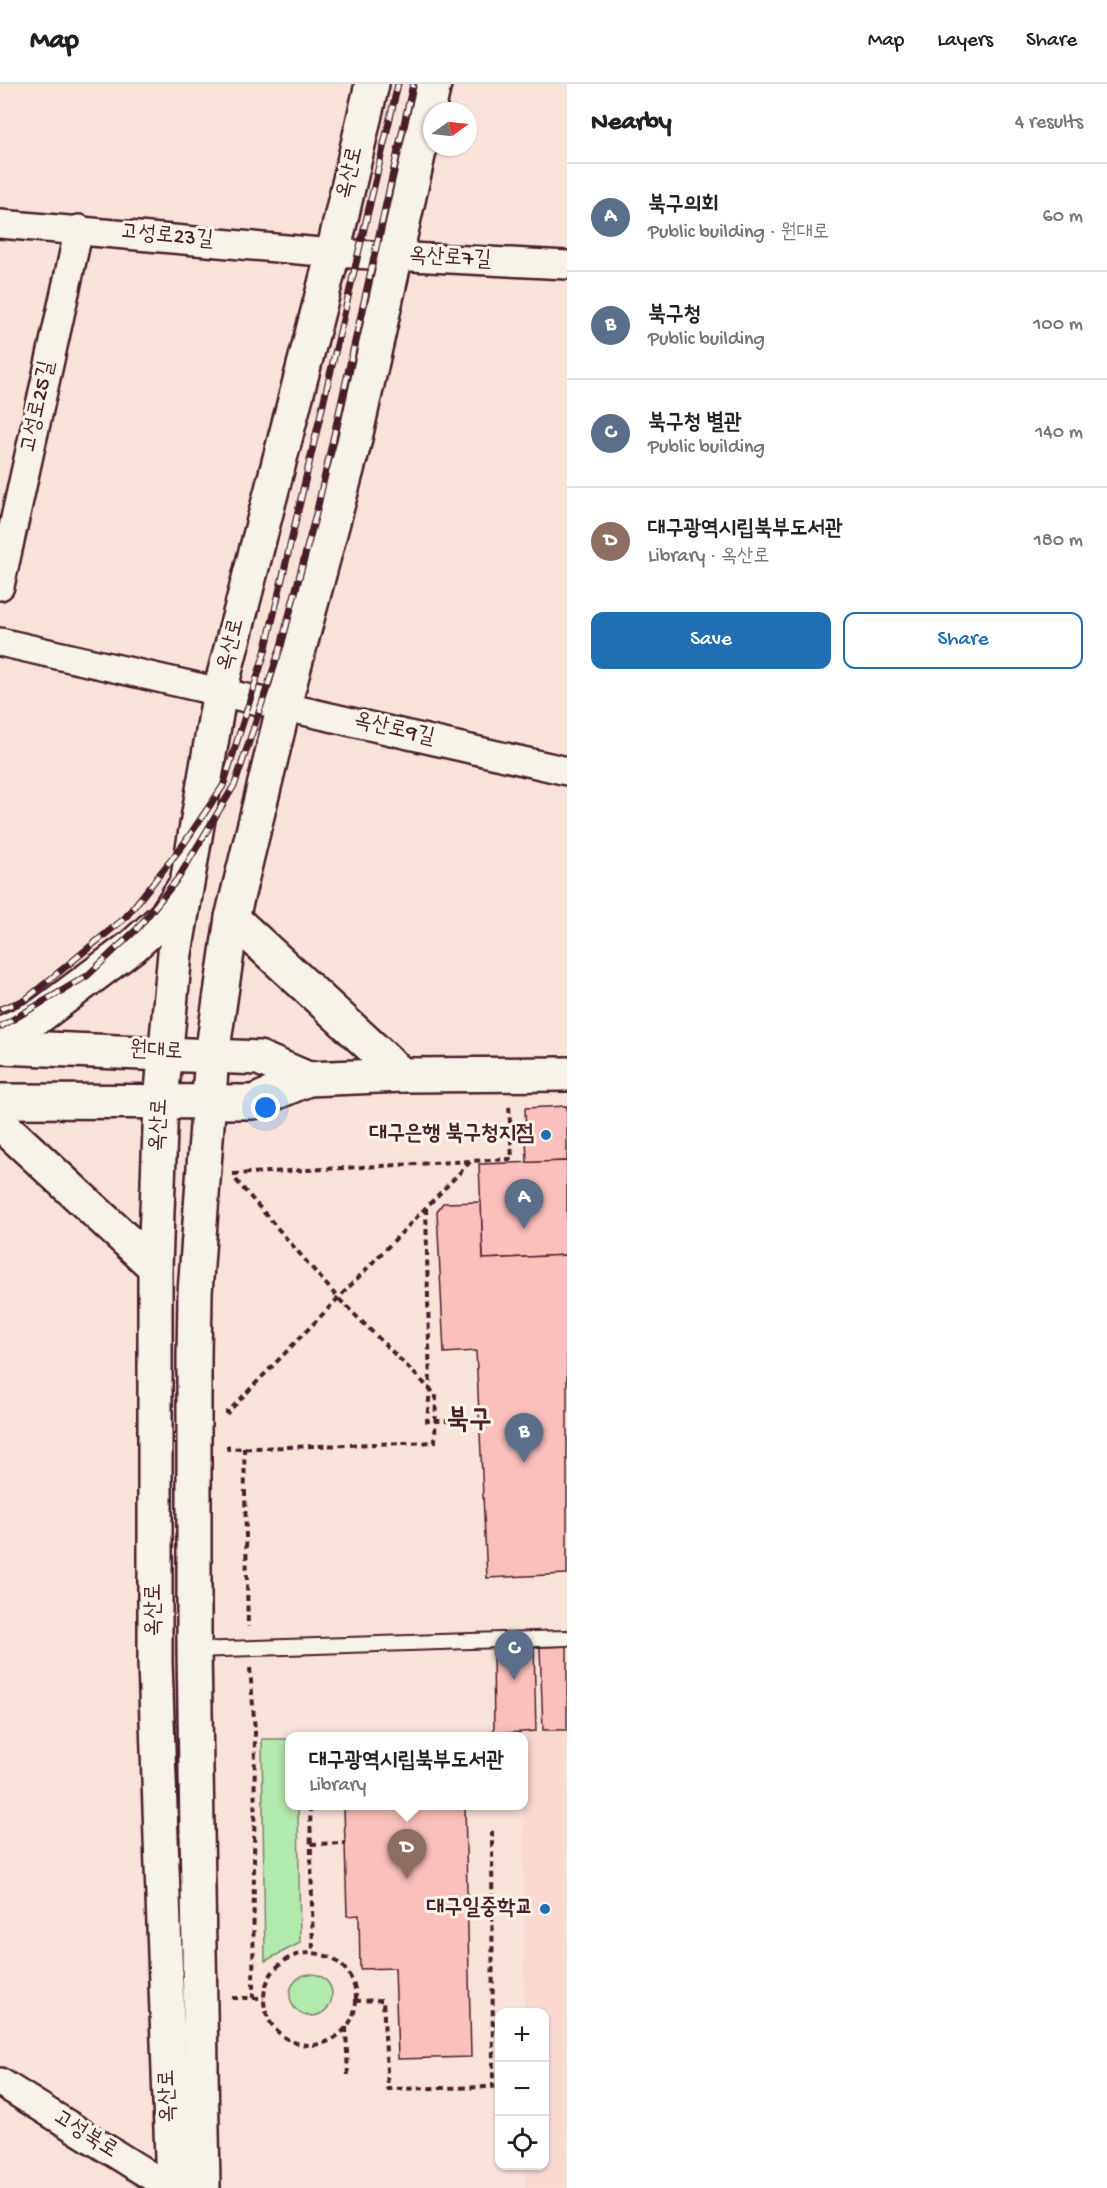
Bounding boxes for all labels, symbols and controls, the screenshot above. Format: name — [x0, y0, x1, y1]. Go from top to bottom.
text: Map — [30, 25, 79, 58]
text: Map — [868, 29, 904, 54]
text: Layers — [937, 29, 993, 54]
text: Share — [1026, 29, 1077, 54]
north arrow — [423, 102, 477, 156]
text: Nearby — [591, 108, 672, 139]
text: 4 results — [1015, 112, 1083, 135]
street label: 옥산로 — [332, 144, 370, 202]
text: 북구의회 — [648, 193, 719, 219]
text: A — [605, 206, 616, 229]
text: 60 m — [1043, 206, 1083, 229]
street label: 고성로23길 — [120, 220, 215, 254]
text: Public building · 원대로 — [648, 222, 829, 245]
street label: 옥산로7길 — [408, 244, 492, 274]
text: 북구청 — [648, 303, 701, 329]
text: B — [605, 314, 616, 337]
text: 100 m — [1033, 314, 1083, 337]
text: Public building — [648, 329, 765, 352]
street label: 고성로25길 — [17, 358, 61, 455]
text: 북구청 별관 — [648, 411, 742, 437]
text: C — [605, 422, 616, 445]
text: 140 m — [1035, 422, 1083, 445]
text: Public building — [648, 437, 765, 460]
text: 대구광역시립북부도서관 — [648, 517, 843, 543]
text: D — [604, 530, 617, 553]
text: 180 m — [1034, 530, 1083, 553]
text: Library · 옥산로 — [648, 546, 769, 569]
button: Save — [591, 612, 831, 669]
button: Share — [843, 612, 1083, 669]
street label: 옥산로 — [213, 616, 251, 674]
street label: 옥산로9길 — [351, 708, 437, 752]
street label: 원대로 — [129, 1038, 183, 1066]
your location — [251, 1093, 280, 1122]
street label: 옥산로 — [146, 1098, 174, 1152]
place label: 대구은행 북구청지점 — [369, 1122, 534, 1148]
marker: 대구은행 북구청지점 — [539, 1128, 553, 1142]
pin: A — [504, 1180, 544, 1229]
district label: 북구 — [446, 1405, 492, 1438]
pin: B — [504, 1414, 544, 1463]
street label: 옥산로 — [142, 1583, 168, 1637]
pin: C — [494, 1630, 534, 1680]
popup — [285, 1732, 528, 1810]
text: 대구광역시립북부도서관 — [309, 1749, 504, 1775]
text: Library — [309, 1775, 366, 1798]
pin: D — [388, 1830, 426, 1879]
place label: 대구일중학교 — [427, 1896, 533, 1922]
marker: 대구일중학교 — [538, 1902, 552, 1916]
map controls — [495, 2008, 549, 2170]
button: + — [495, 2008, 549, 2062]
button: − — [495, 2062, 549, 2116]
street label: 옥산로 — [155, 2069, 183, 2123]
street label: 고성북로 — [48, 2105, 122, 2165]
button: locate — [495, 2116, 549, 2170]

